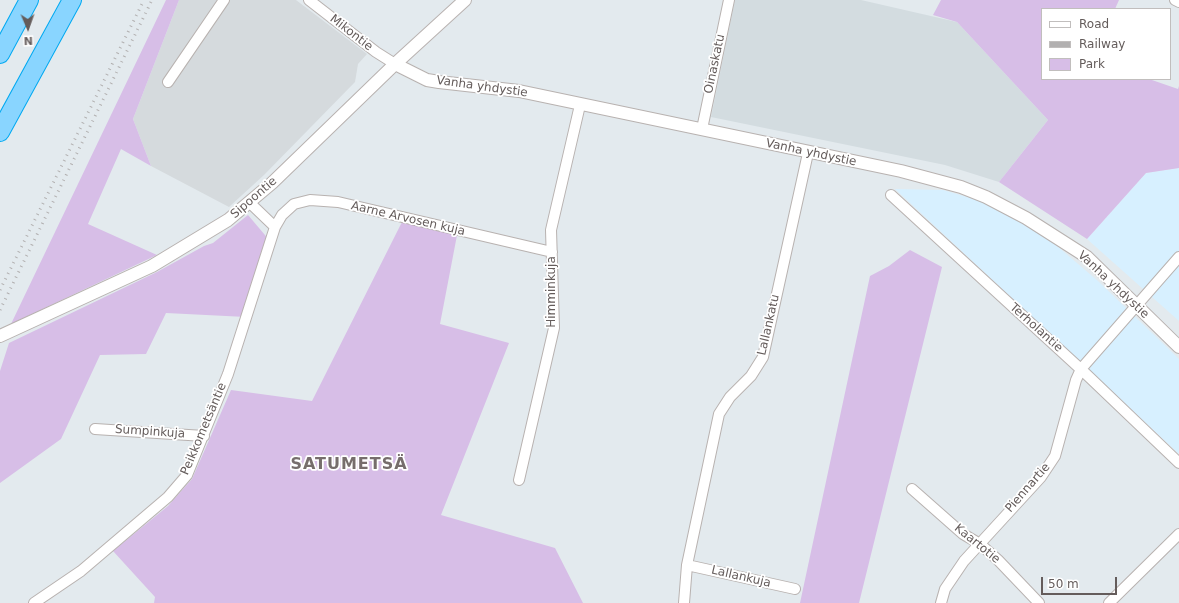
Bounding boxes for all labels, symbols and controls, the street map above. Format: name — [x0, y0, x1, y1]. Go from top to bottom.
north arrow — [8, 8, 48, 48]
legend — [1041, 8, 1171, 80]
street label: Mikontie — [327, 12, 375, 54]
text: Road — [1079, 17, 1109, 31]
street label: Oinaskatu — [702, 33, 728, 95]
text: N — [24, 34, 33, 47]
text: Railway — [1079, 37, 1125, 51]
text: Park — [1079, 57, 1105, 71]
street label: Vanha yhdystie — [435, 73, 529, 101]
street label: Vanha yhdystie — [764, 136, 858, 170]
street label: Sipoontie — [228, 174, 280, 222]
street label: Aarne Arvosen kuja — [350, 199, 466, 239]
street label: Vanha yhdystie — [1074, 248, 1152, 322]
street label: Himminkuja — [545, 256, 559, 328]
street label: Lallankatu — [755, 293, 783, 357]
street label: Terholantie — [1007, 301, 1065, 355]
street label: Peikkometsäntie — [178, 381, 230, 477]
street label: Sumpinkuja — [114, 422, 186, 442]
district label: SATUMETSÄ — [290, 455, 408, 475]
street label: Piennartie — [1003, 460, 1053, 516]
street label: Kaartotie — [951, 521, 1003, 567]
street label: Lallankuja — [710, 563, 772, 591]
scale bar — [1043, 569, 1119, 595]
text: 50 m — [1048, 577, 1079, 591]

